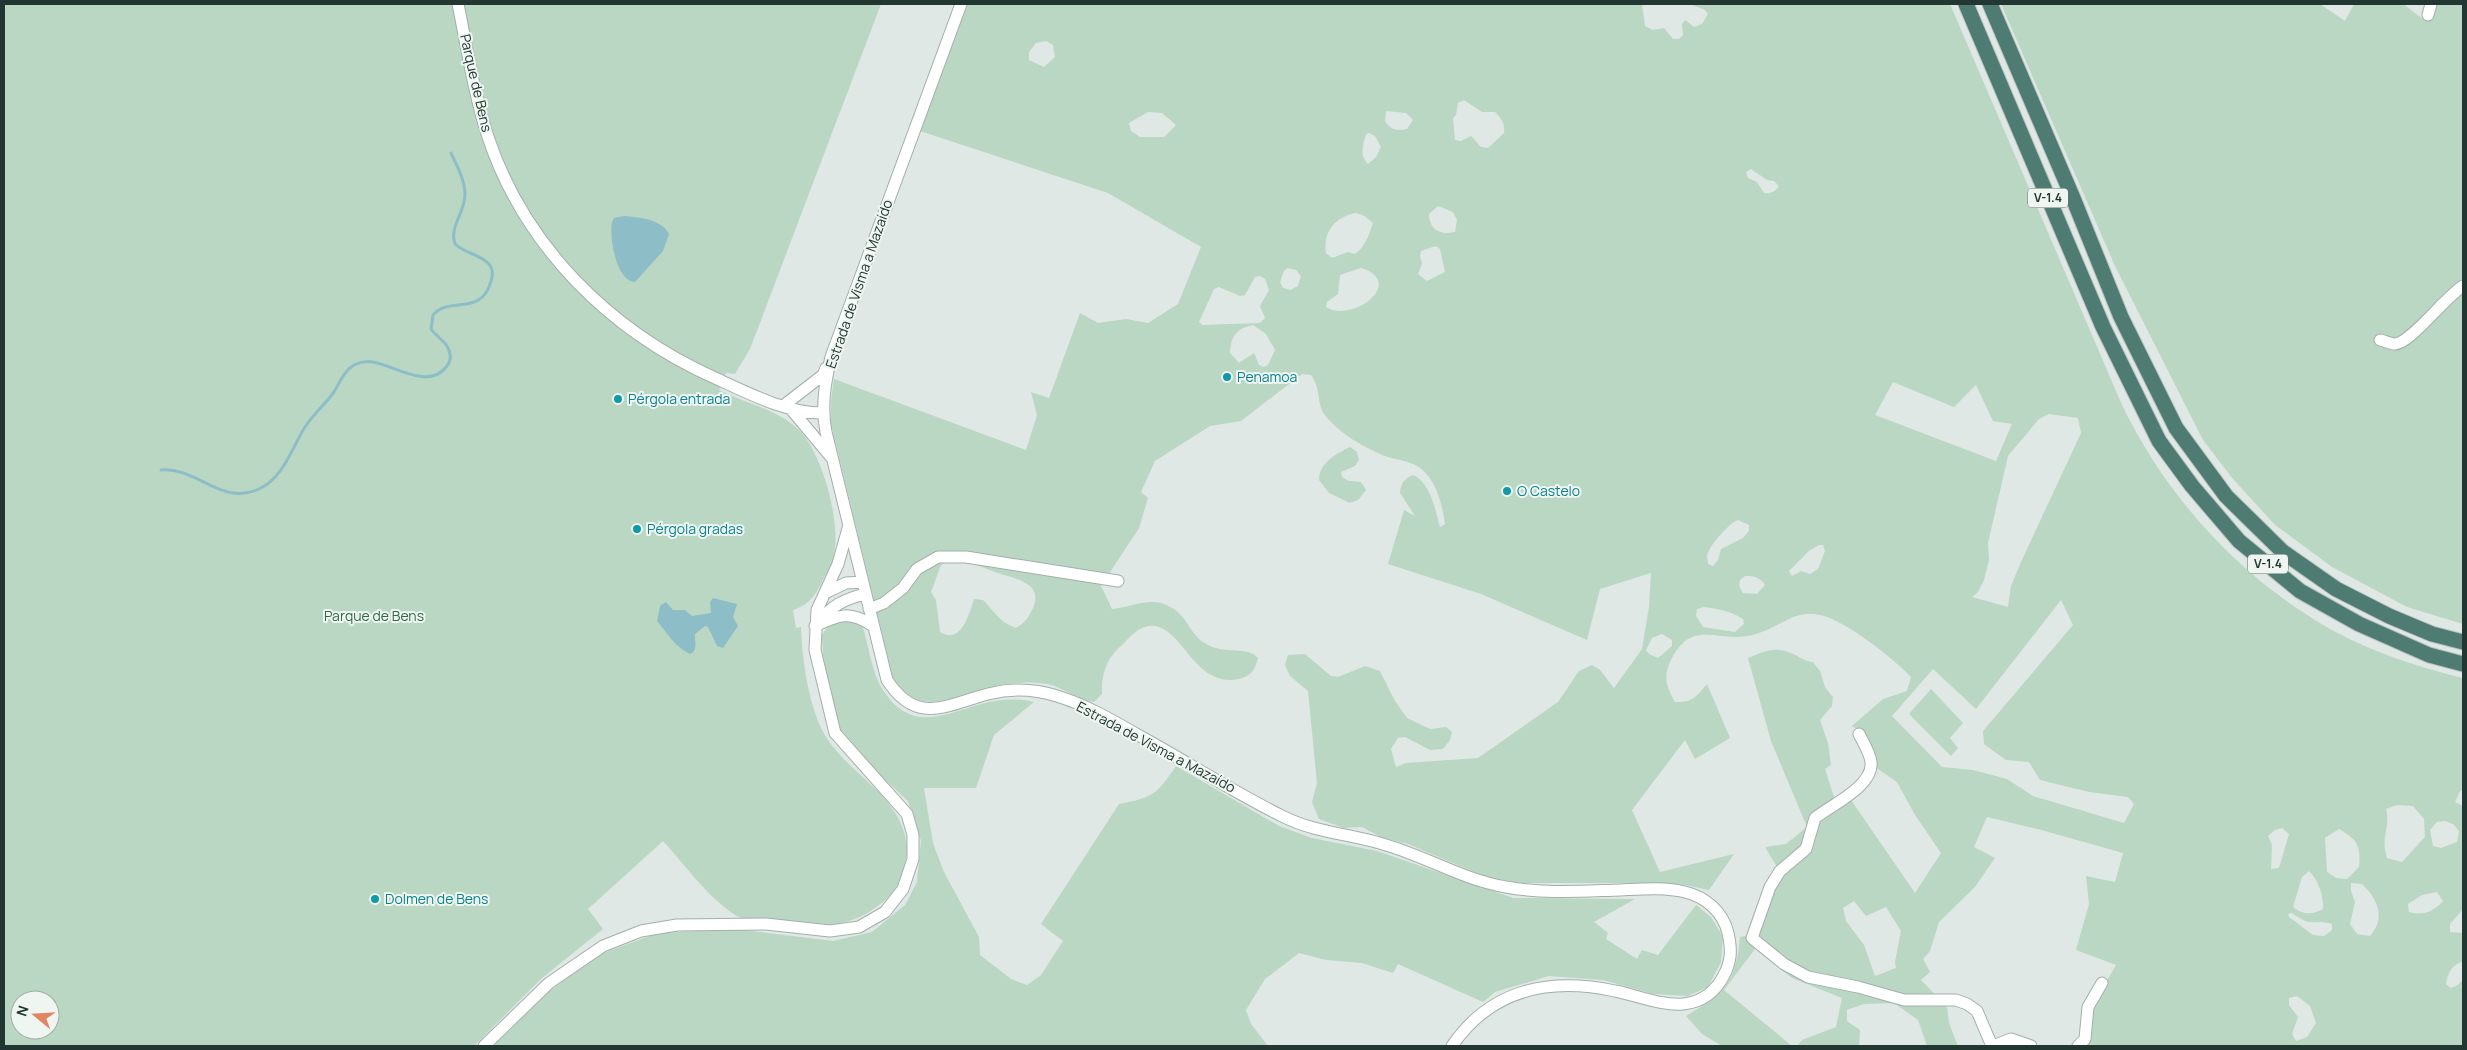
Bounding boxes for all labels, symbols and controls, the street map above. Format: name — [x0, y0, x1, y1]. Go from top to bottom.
street label: Parque de Bens — [456, 32, 497, 134]
road number: V-1.4 — [2028, 188, 2068, 208]
street label: Estrada de Visma a Mazaído — [821, 197, 896, 371]
place label: Penamoa — [1237, 367, 1297, 386]
marker: Penamoa — [1221, 371, 1233, 383]
place label: Pérgola entrada — [628, 389, 730, 408]
marker: Pérgola entrada — [612, 393, 624, 405]
place label: O Castelo — [1517, 481, 1580, 500]
marker: O Castelo — [1501, 485, 1513, 497]
place label: Pérgola gradas — [647, 519, 743, 538]
marker: Pérgola gradas — [631, 523, 643, 535]
road number: V-1.4 — [2248, 554, 2288, 574]
park label: Parque de Bens — [324, 606, 424, 625]
street label: Estrada de Visma a Mazaído — [1073, 696, 1239, 797]
place label: Dolmen de Bens — [385, 889, 488, 908]
marker: Dolmen de Bens — [369, 893, 381, 905]
north arrow — [10, 990, 60, 1040]
text: N — [12, 1003, 33, 1019]

